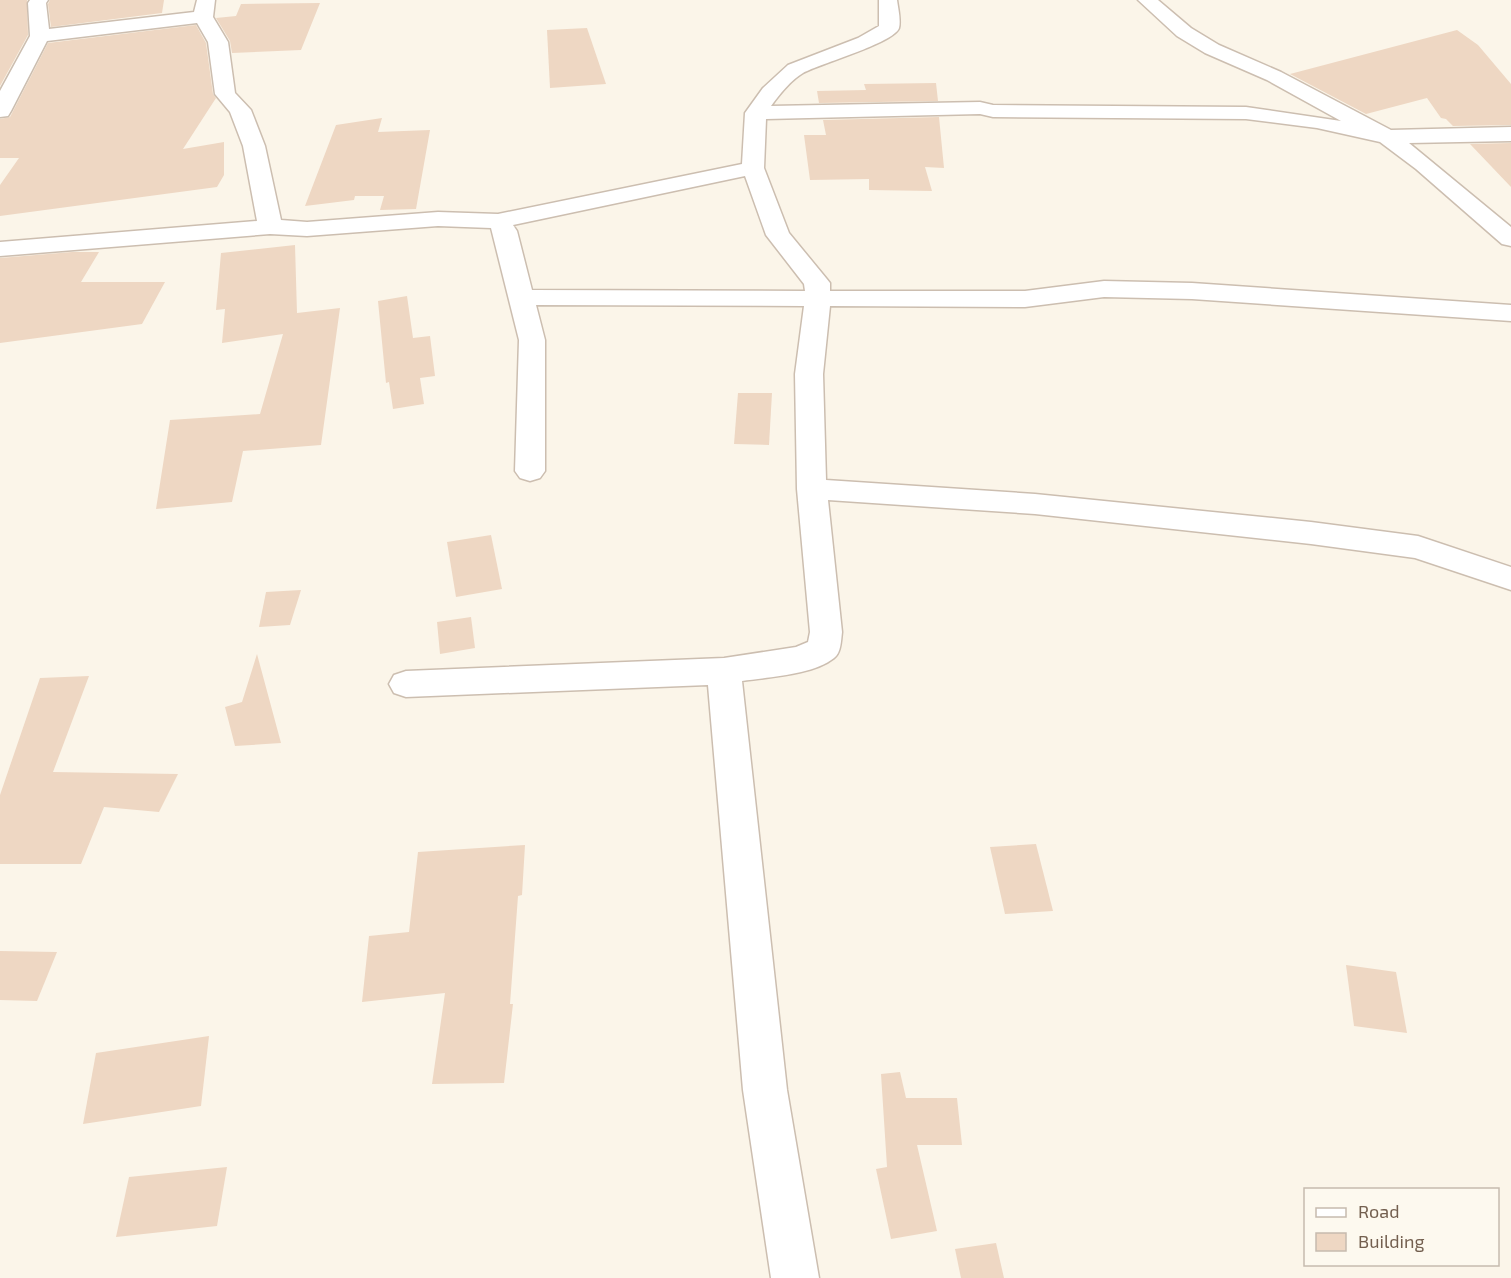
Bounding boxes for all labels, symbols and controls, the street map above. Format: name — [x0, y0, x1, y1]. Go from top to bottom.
legend — [1304, 1188, 1499, 1266]
text: Road — [1358, 1200, 1399, 1222]
text: Building — [1358, 1230, 1425, 1252]

